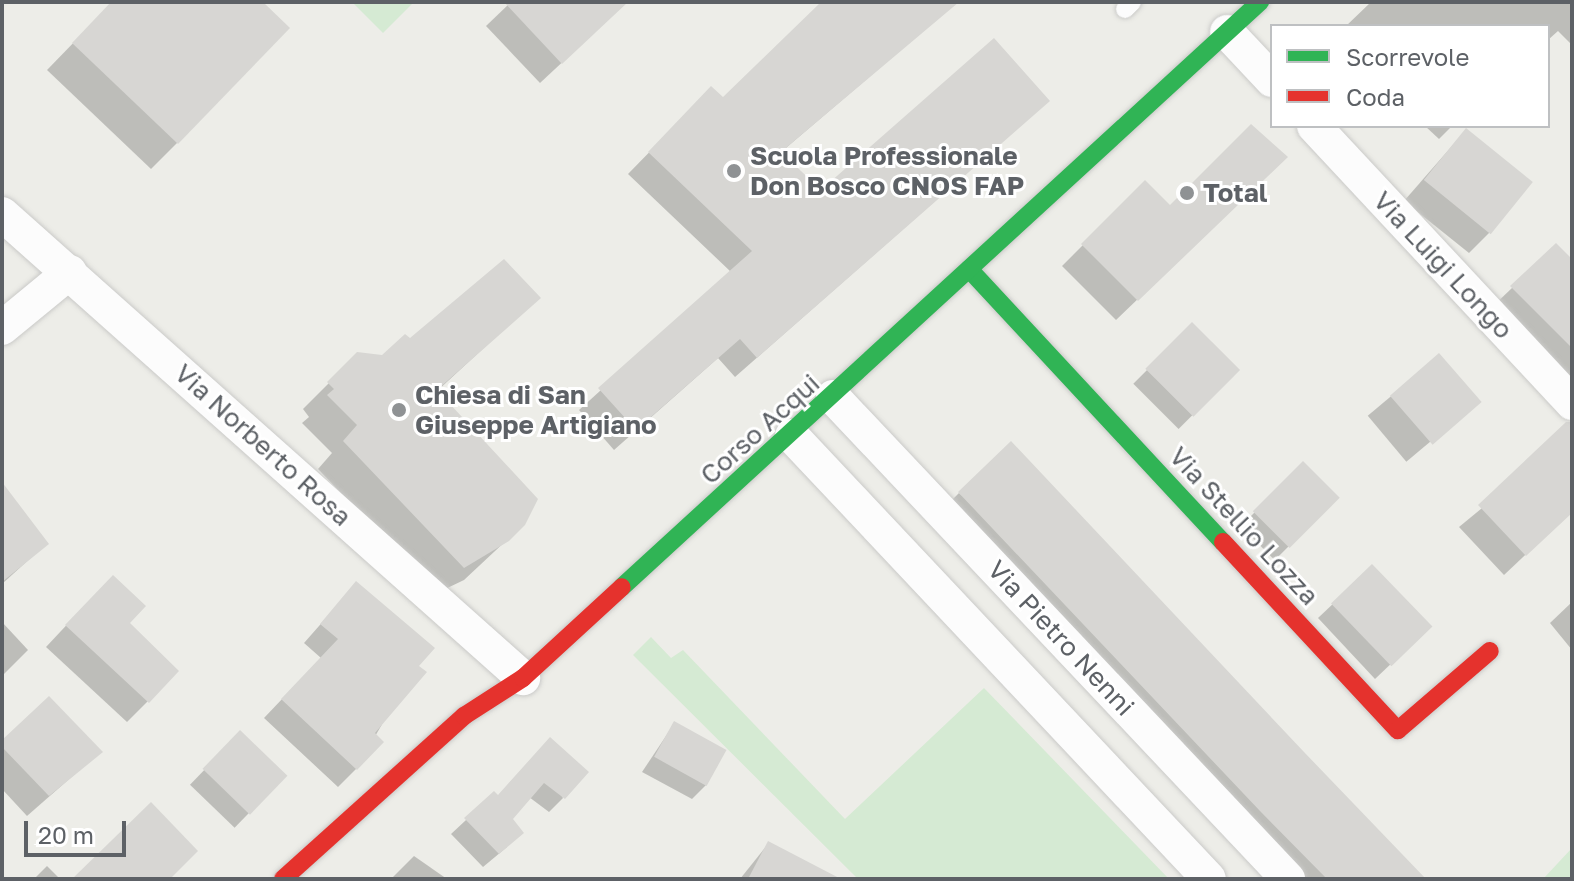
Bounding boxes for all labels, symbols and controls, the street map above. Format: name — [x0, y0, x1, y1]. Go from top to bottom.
legend — [1270, 24, 1550, 128]
text: Scorrevole — [1346, 42, 1469, 71]
text: Coda — [1346, 82, 1405, 111]
place label: Scuola Professionale Don Bosco CNOS FAP — [750, 140, 1024, 202]
marker: Scuola Professionale Don Bosco CNOS FAP — [725, 162, 743, 180]
place label: Total — [1203, 177, 1267, 209]
marker: Total — [1178, 184, 1196, 202]
street label: Via Luigi Longo — [1367, 185, 1519, 345]
street label: Via Norberto Rosa — [168, 358, 358, 532]
street label: Corso Acqui — [694, 367, 826, 491]
place label: Chiesa di San Giuseppe Artigiano — [415, 379, 657, 440]
marker: Chiesa di San Giuseppe Artigiano — [390, 401, 408, 419]
street label: Via Stellio Lozza — [1163, 441, 1325, 611]
street label: Via Pietro Nenni — [981, 554, 1141, 722]
scale bar — [28, 805, 130, 855]
text: 20 m — [38, 820, 94, 849]

